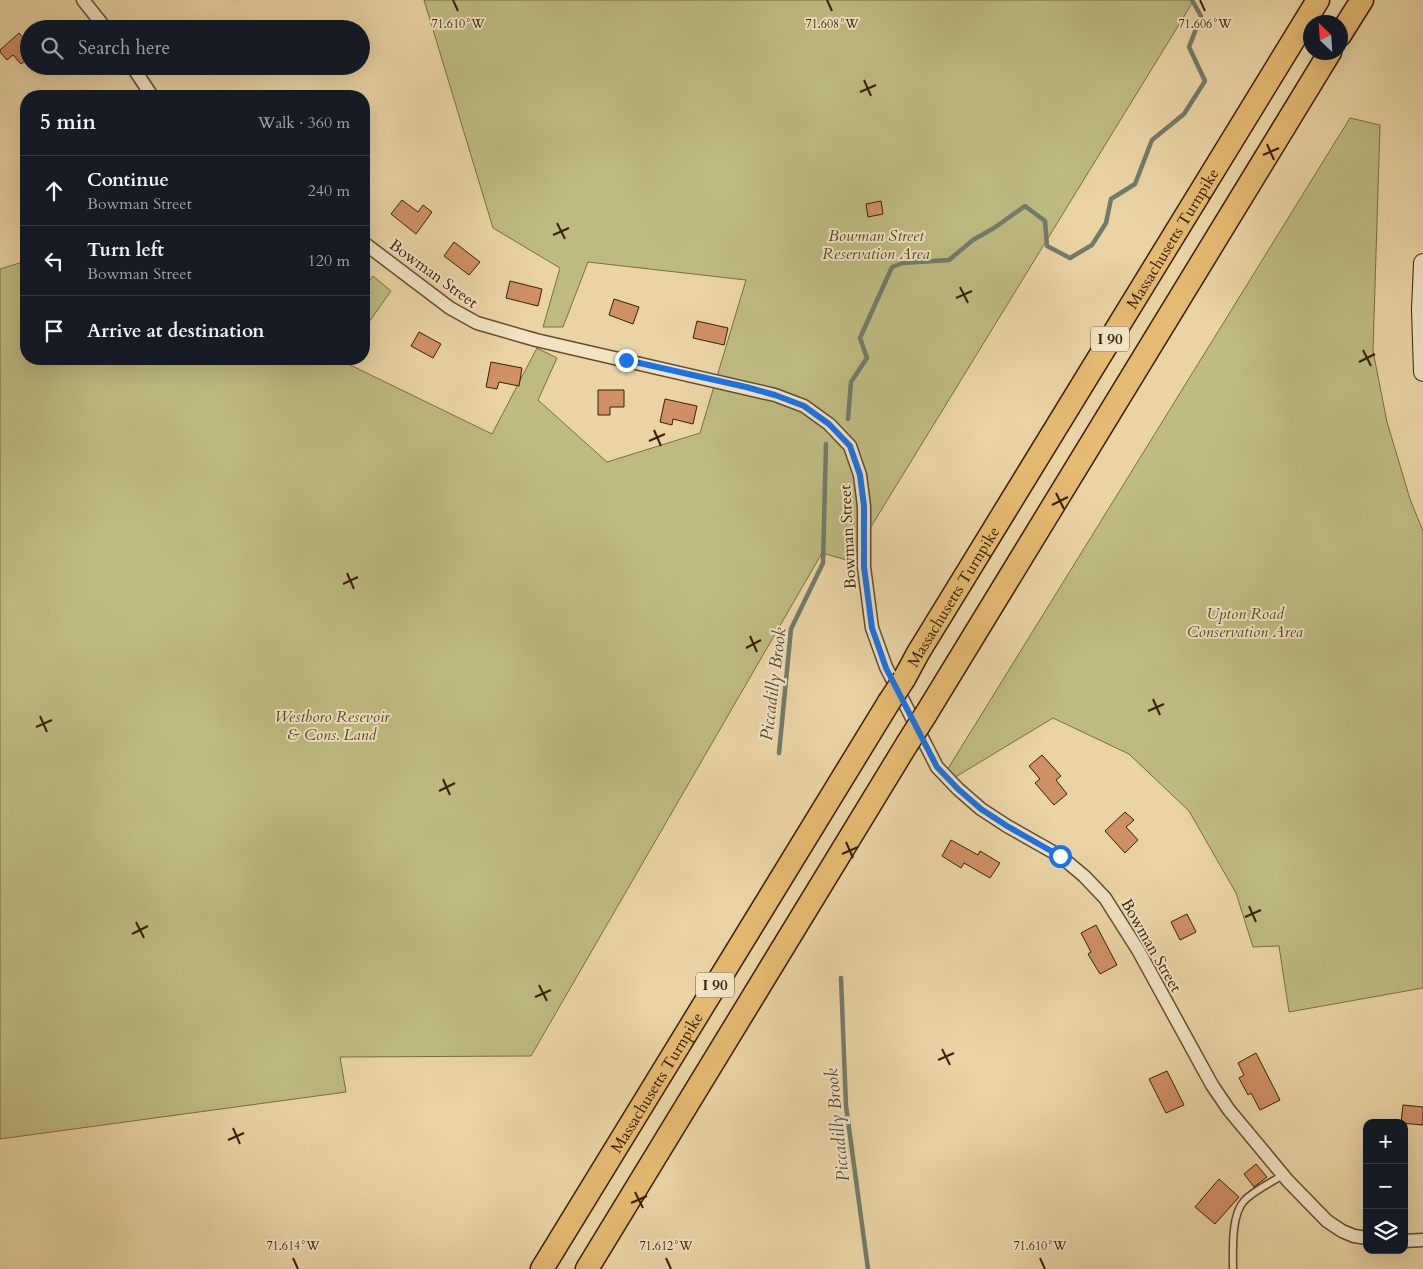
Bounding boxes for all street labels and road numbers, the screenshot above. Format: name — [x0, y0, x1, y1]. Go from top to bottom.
street label: Massachusetts Turnpike — [1121, 164, 1224, 313]
street label: Bowman Street — [385, 234, 482, 313]
road number: I 90 — [1091, 326, 1129, 352]
street label: Bowman Street — [834, 484, 862, 590]
street label: Massachusetts Turnpike — [902, 522, 1005, 671]
street label: Bowman Street — [1115, 895, 1187, 996]
road number: I 90 — [696, 972, 734, 998]
street label: Massachusetts Turnpike — [606, 1008, 709, 1157]

